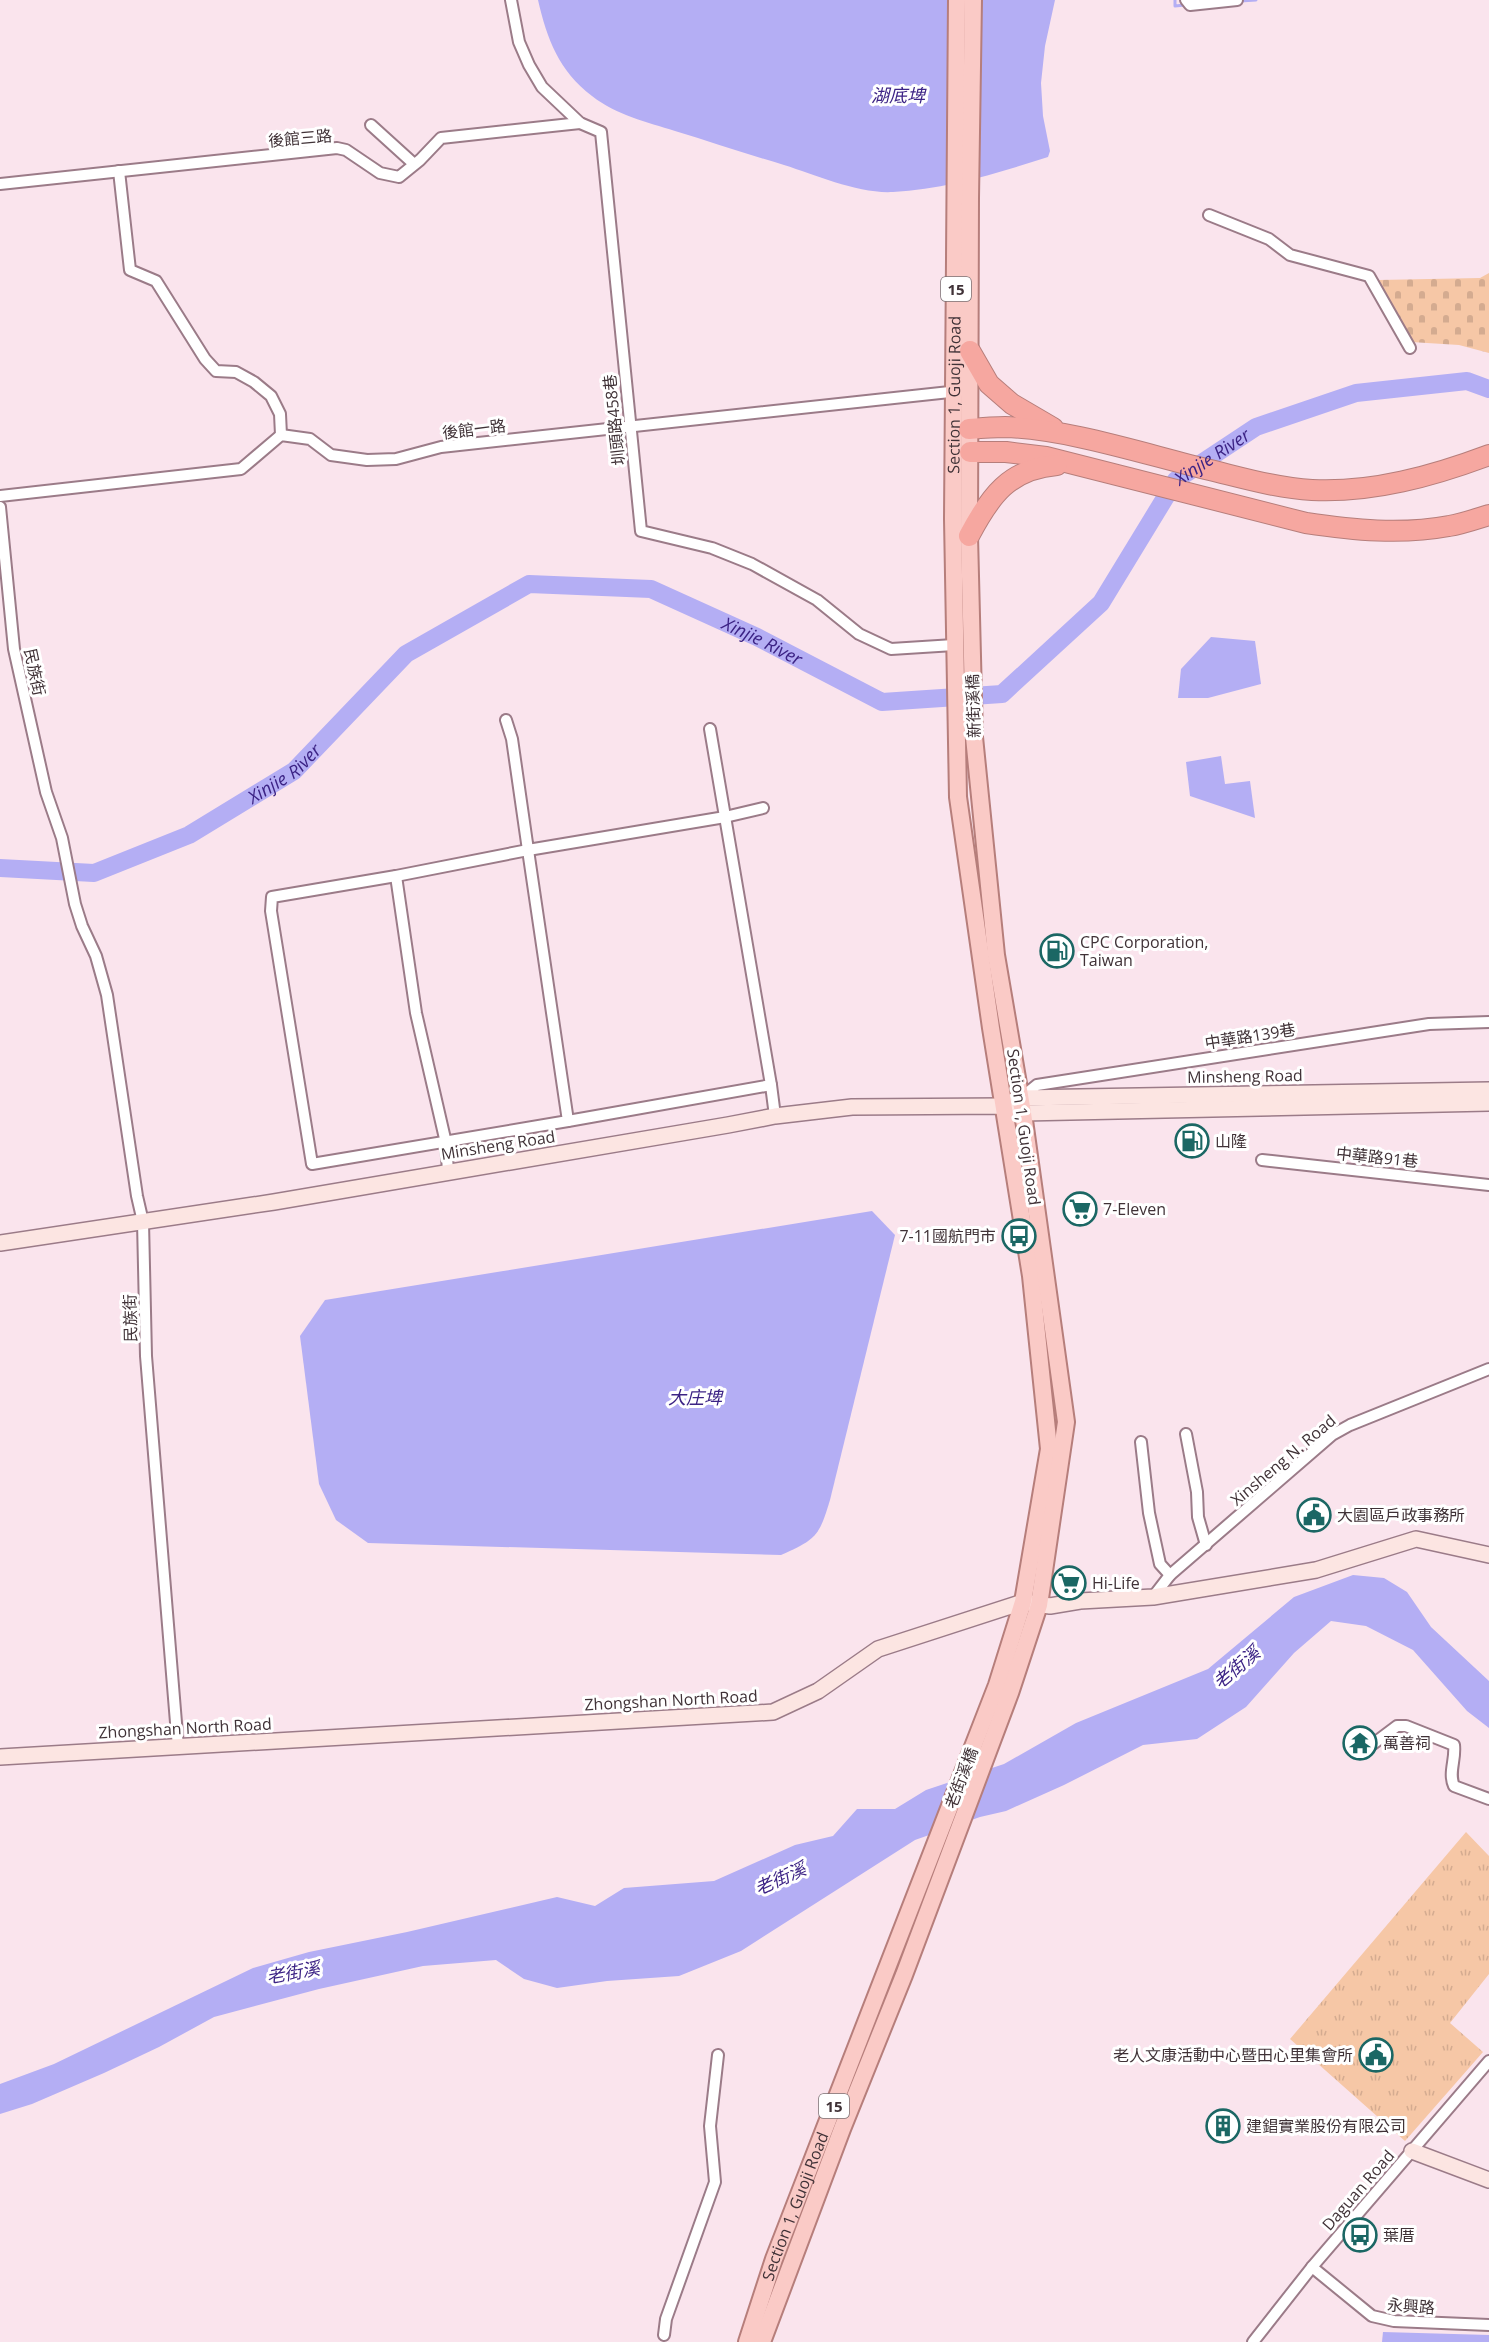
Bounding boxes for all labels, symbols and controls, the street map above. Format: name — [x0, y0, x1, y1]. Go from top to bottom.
water label: 湖底埤 — [871, 83, 927, 107]
street label: 後館三路 — [267, 124, 333, 152]
road number: 15 — [941, 277, 971, 301]
street label: Section 1, Guoji Road — [942, 316, 966, 474]
street label: 圳頭路458巷 — [598, 373, 630, 467]
street label: 後館一路 — [441, 414, 507, 444]
water label: Xinjie River — [1168, 422, 1255, 491]
water label: Xinjie River — [718, 611, 807, 671]
street label: 民族街 — [19, 646, 51, 698]
street label: 新街溪橋 — [961, 674, 985, 738]
water label: Xinjie River — [242, 738, 327, 809]
place label: CPC Corporation, Taiwan — [1080, 931, 1208, 971]
fuel station icon: CPC Corporation, Taiwan — [1039, 933, 1075, 969]
street label: 中華路139巷 — [1203, 1018, 1297, 1054]
street label: Section 1, Guoji Road — [1002, 1047, 1046, 1207]
street label: Minsheng Road — [1187, 1064, 1303, 1088]
fuel station icon: 山隆 — [1174, 1123, 1210, 1159]
street label: Minsheng Road — [439, 1125, 557, 1165]
place label: 山隆 — [1215, 1130, 1247, 1152]
street label: 中華路91巷 — [1335, 1142, 1419, 1172]
supermarket icon: 7-Eleven — [1062, 1191, 1098, 1227]
place label: 7-Eleven — [1103, 1198, 1166, 1220]
bus stop icon: 7-11國航門市 — [1001, 1218, 1037, 1254]
place label: 7-11國航門市 — [899, 1225, 996, 1247]
street label: 民族街 — [119, 1294, 141, 1342]
water label: 大庄埤 — [668, 1385, 724, 1409]
street label: Xinsheng N. Road — [1226, 1410, 1340, 1510]
public building icon: 大園區戶政事務所 — [1296, 1497, 1332, 1533]
place label: 大園區戶政事務所 — [1337, 1504, 1465, 1526]
supermarket icon: Hi-Life — [1051, 1565, 1087, 1601]
place label: Hi-Life — [1092, 1572, 1140, 1594]
water label: 老街溪 — [1208, 1639, 1267, 1694]
street label: Zhongshan North Road — [584, 1684, 758, 1716]
street label: Zhongshan North Road — [98, 1712, 272, 1744]
temple icon: 萬善祠 — [1342, 1725, 1378, 1761]
place label: 萬善祠 — [1383, 1732, 1431, 1754]
street label: 老街溪橋 — [939, 1744, 983, 1812]
water label: 老街溪 — [750, 1855, 812, 1900]
water label: 老街溪 — [264, 1955, 325, 1989]
public building icon: 老人文康活動中心暨田心里集會所 — [1358, 2037, 1394, 2073]
place label: 老人文康活動中心暨田心里集會所 — [1113, 2044, 1353, 2066]
road number: 15 — [819, 2094, 849, 2118]
building icon: 建錩實業股份有限公司 — [1205, 2108, 1241, 2144]
place label: 建錩實業股份有限公司 — [1246, 2115, 1406, 2137]
street label: Section 1, Guoji Road — [757, 2129, 833, 2283]
street label: Daguan Road — [1317, 2145, 1399, 2235]
bus stop icon: 葉厝 — [1342, 2217, 1378, 2253]
place label: 葉厝 — [1383, 2224, 1415, 2246]
street label: 永興路 — [1386, 2293, 1436, 2319]

